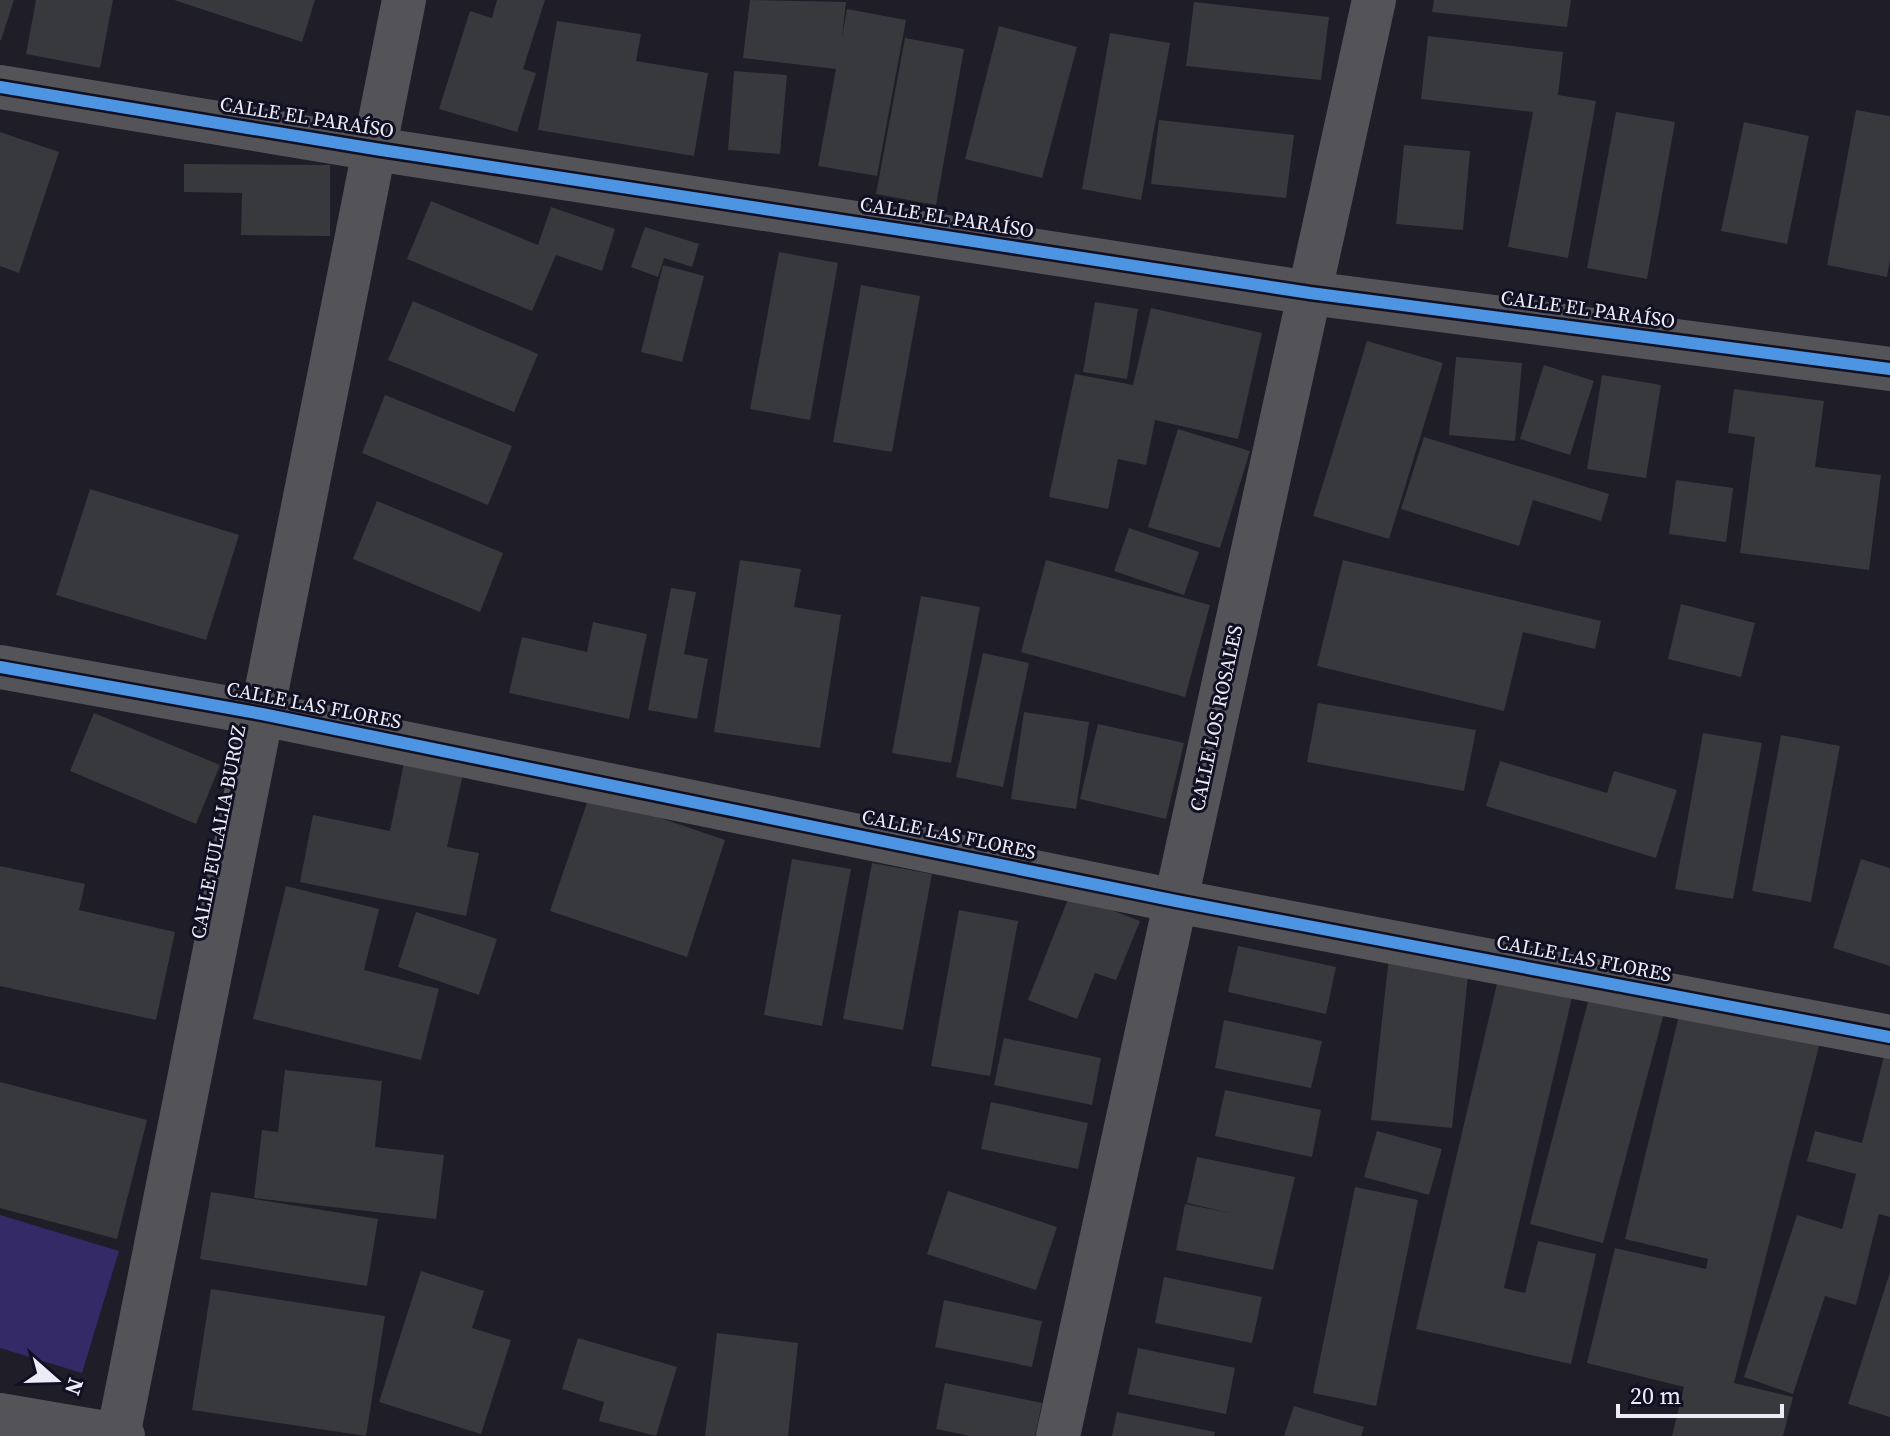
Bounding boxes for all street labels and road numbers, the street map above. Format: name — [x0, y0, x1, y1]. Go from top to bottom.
street label: CALLE EL PARAÍSO — [218, 89, 396, 145]
street label: CALLE EL PARAÍSO — [858, 189, 1036, 245]
street label: CALLE EL PARAÍSO — [1499, 283, 1677, 335]
street label: CALLE LOS ROSALES — [1183, 622, 1249, 814]
street label: CALLE LAS FLORES — [224, 674, 404, 736]
street label: CALLE EULALIA BUROZ — [184, 723, 252, 941]
street label: CALLE LAS FLORES — [859, 802, 1039, 866]
street label: CALLE LAS FLORES — [1494, 927, 1674, 989]

